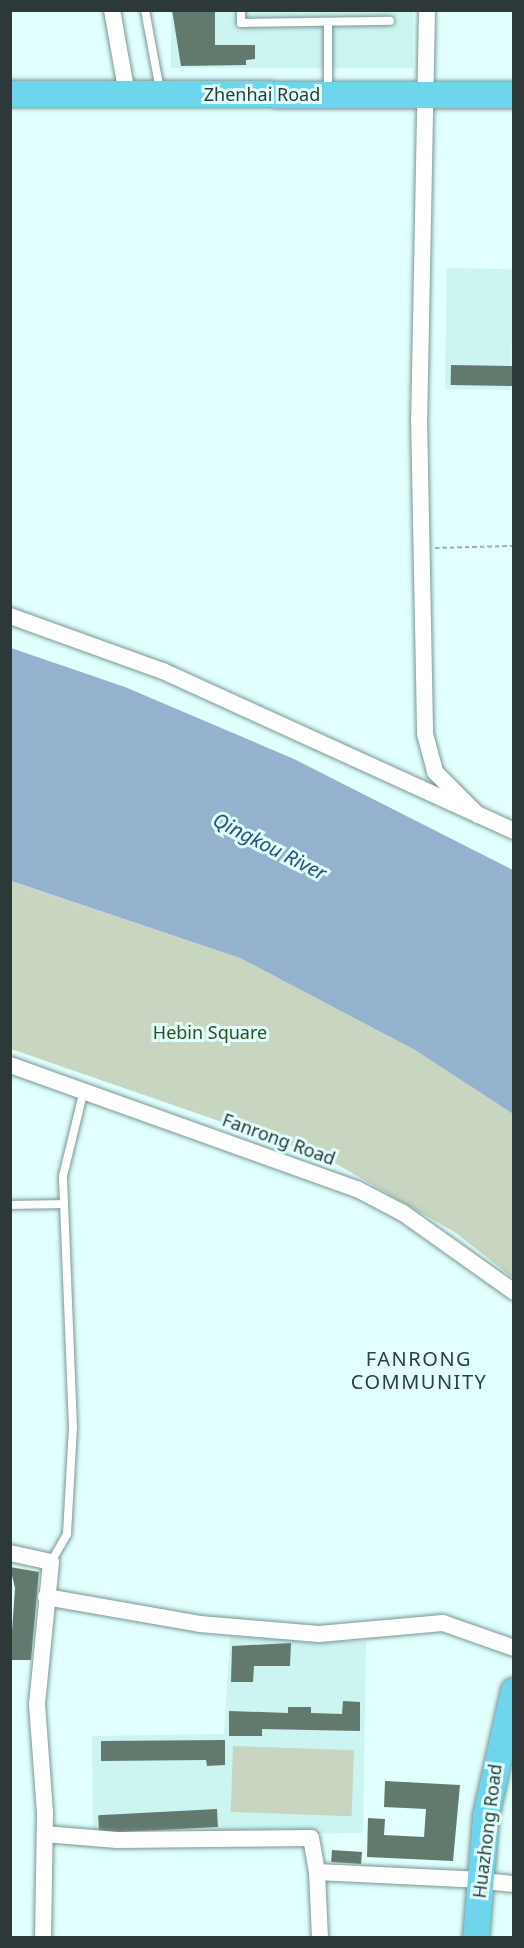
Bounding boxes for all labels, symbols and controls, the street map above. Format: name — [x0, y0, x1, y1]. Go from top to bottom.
street label: Zhenhai Road — [204, 83, 320, 105]
water label: Qingkou River — [209, 807, 331, 885]
park label: Hebin Square — [153, 1021, 267, 1043]
street label: Fanrong Road — [220, 1109, 338, 1169]
district label: FANRONG COMMUNITY — [351, 1346, 487, 1393]
street label: Huazhong Road — [468, 1763, 506, 1899]

